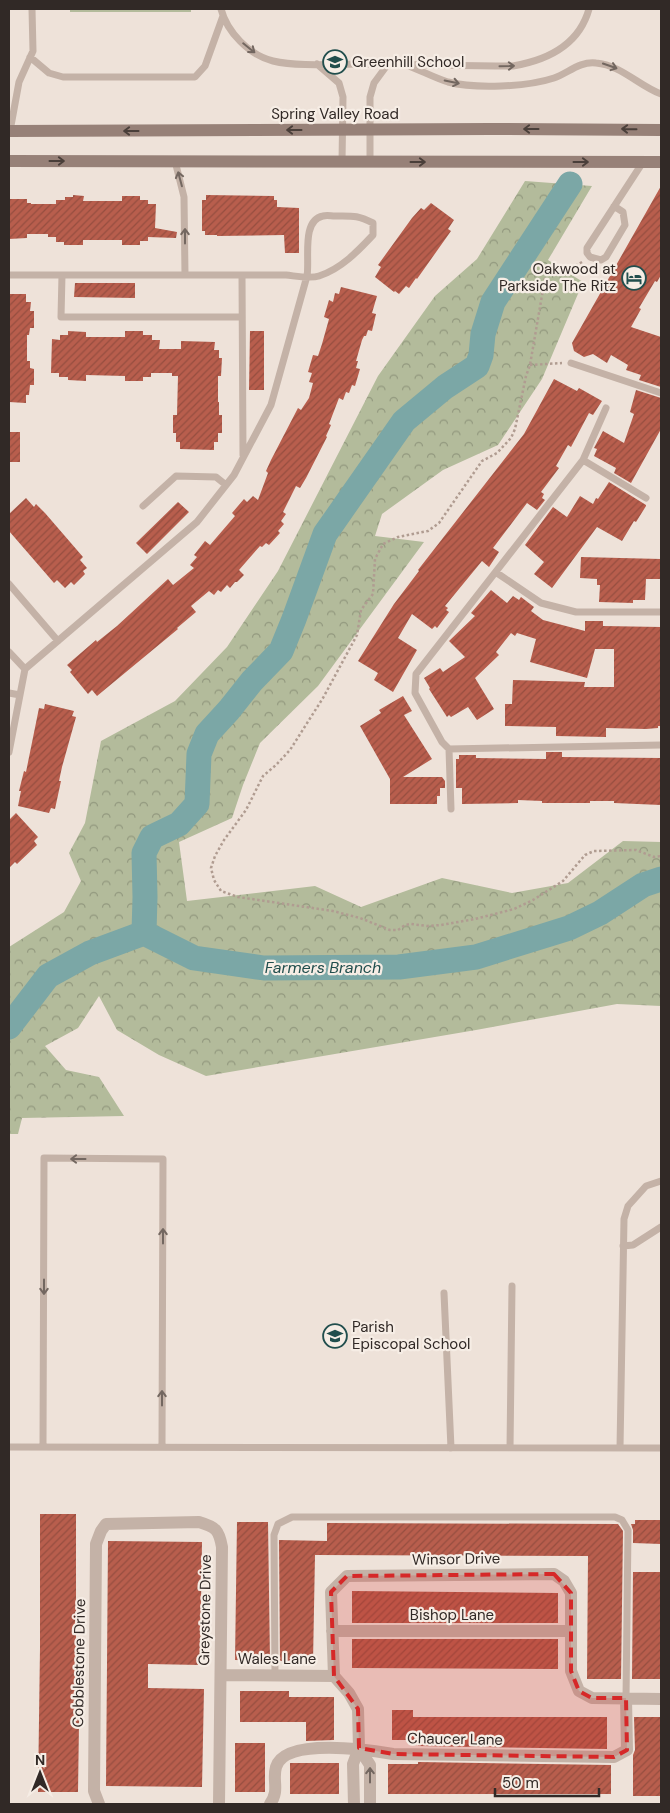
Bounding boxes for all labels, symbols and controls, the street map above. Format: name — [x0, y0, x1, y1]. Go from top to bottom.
one-way arrow — [242, 42, 255, 53]
school or university icon: Greenhill School — [322, 49, 348, 75]
place label: Greenhill School — [352, 52, 464, 72]
one-way arrow — [498, 61, 515, 71]
one-way arrow — [601, 62, 617, 72]
one-way arrow — [443, 78, 459, 87]
street label: Spring Valley Road — [271, 104, 399, 124]
one-way arrow — [523, 124, 540, 134]
one-way arrow — [621, 124, 638, 134]
one-way arrow — [286, 125, 302, 135]
one-way arrow — [124, 126, 140, 136]
one-way arrow — [49, 156, 65, 166]
one-way arrow — [410, 157, 426, 167]
one-way arrow — [572, 157, 589, 167]
one-way arrow — [174, 172, 184, 188]
one-way arrow — [180, 228, 189, 244]
place label: Oakwood at Parkside The Ritz — [499, 259, 616, 296]
hotel icon: Oakwood at Parkside The Ritz — [621, 265, 647, 291]
water label: Farmers Branch — [265, 957, 381, 978]
one-way arrow — [70, 1154, 86, 1164]
one-way arrow — [158, 1228, 168, 1244]
one-way arrow — [39, 1279, 49, 1295]
place label: Parish Episcopal School — [352, 1317, 470, 1354]
school or university icon: Parish Episcopal School — [322, 1323, 348, 1349]
one-way arrow — [157, 1391, 167, 1407]
street label: Winsor Drive — [412, 1548, 500, 1570]
street label: Greystone Drive — [194, 1554, 216, 1666]
street label: Cobblestone Drive — [68, 1598, 90, 1728]
street label: Bishop Lane — [410, 1605, 494, 1625]
street label: Wales Lane — [238, 1649, 316, 1669]
street label: Chaucer Lane — [407, 1728, 503, 1750]
north arrow — [15, 1748, 65, 1798]
text: N — [35, 1751, 45, 1769]
scale bar — [495, 1766, 599, 1798]
one-way arrow — [365, 1767, 375, 1783]
text: 50 m — [502, 1773, 539, 1793]

